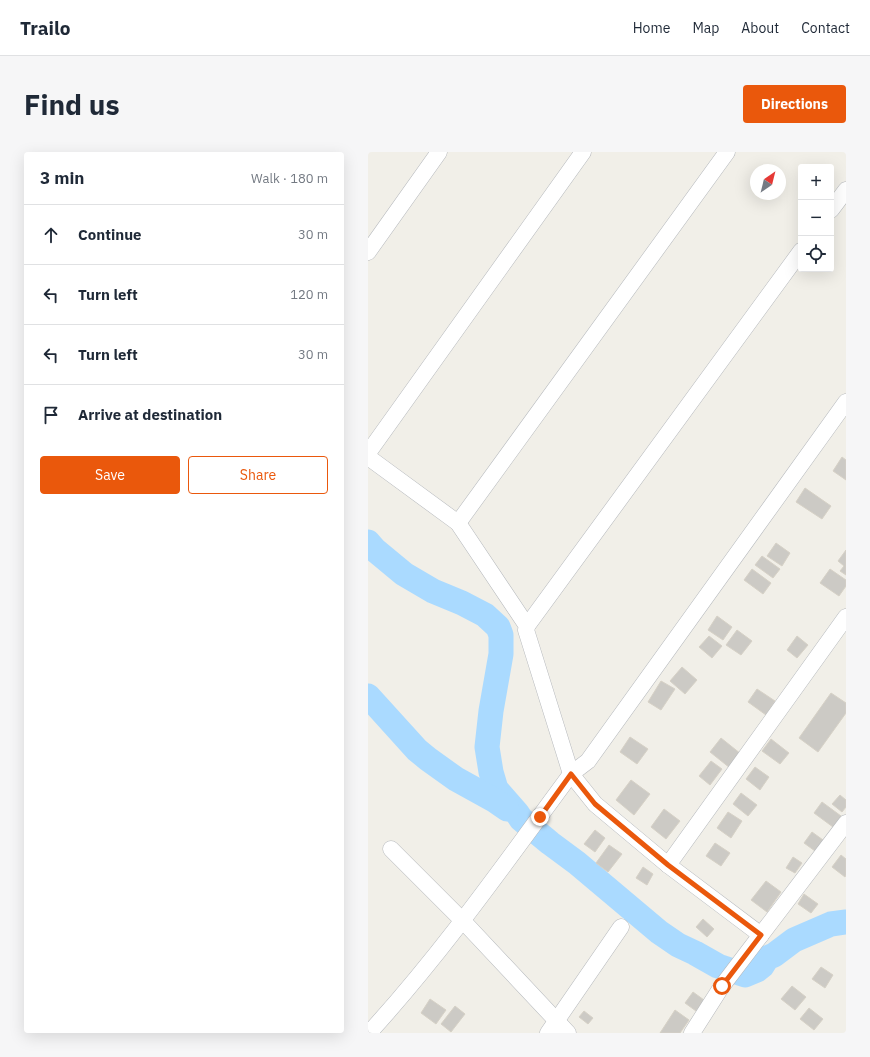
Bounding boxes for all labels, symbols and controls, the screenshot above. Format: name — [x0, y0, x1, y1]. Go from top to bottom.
text: Trailo — [20, 16, 70, 40]
text: Home — [633, 19, 670, 37]
text: Map — [692, 19, 719, 37]
text: About — [741, 19, 779, 37]
text: Contact — [801, 19, 850, 37]
button: Directions — [743, 85, 846, 123]
text: Find us — [24, 86, 120, 123]
north arrow — [750, 164, 786, 200]
map controls — [798, 164, 834, 272]
button: + — [798, 164, 834, 200]
text: 3 min — [40, 167, 84, 189]
text: Walk · 180 m — [251, 170, 328, 187]
button: − — [798, 200, 834, 236]
icon: ahead — [40, 224, 62, 246]
text: Continue — [78, 225, 142, 244]
text: 30 m — [298, 226, 328, 243]
button: locate — [798, 236, 834, 272]
icon: left — [40, 284, 62, 306]
text: Turn left — [78, 285, 138, 304]
text: 120 m — [290, 286, 328, 303]
icon: left — [40, 344, 62, 366]
text: Turn left — [78, 345, 138, 364]
text: 30 m — [298, 346, 328, 363]
icon: arrive — [40, 404, 62, 426]
text: Arrive at destination — [78, 405, 222, 424]
button: Save — [40, 456, 180, 494]
button: Share — [188, 456, 328, 494]
route end — [531, 808, 549, 826]
route start — [713, 977, 731, 995]

